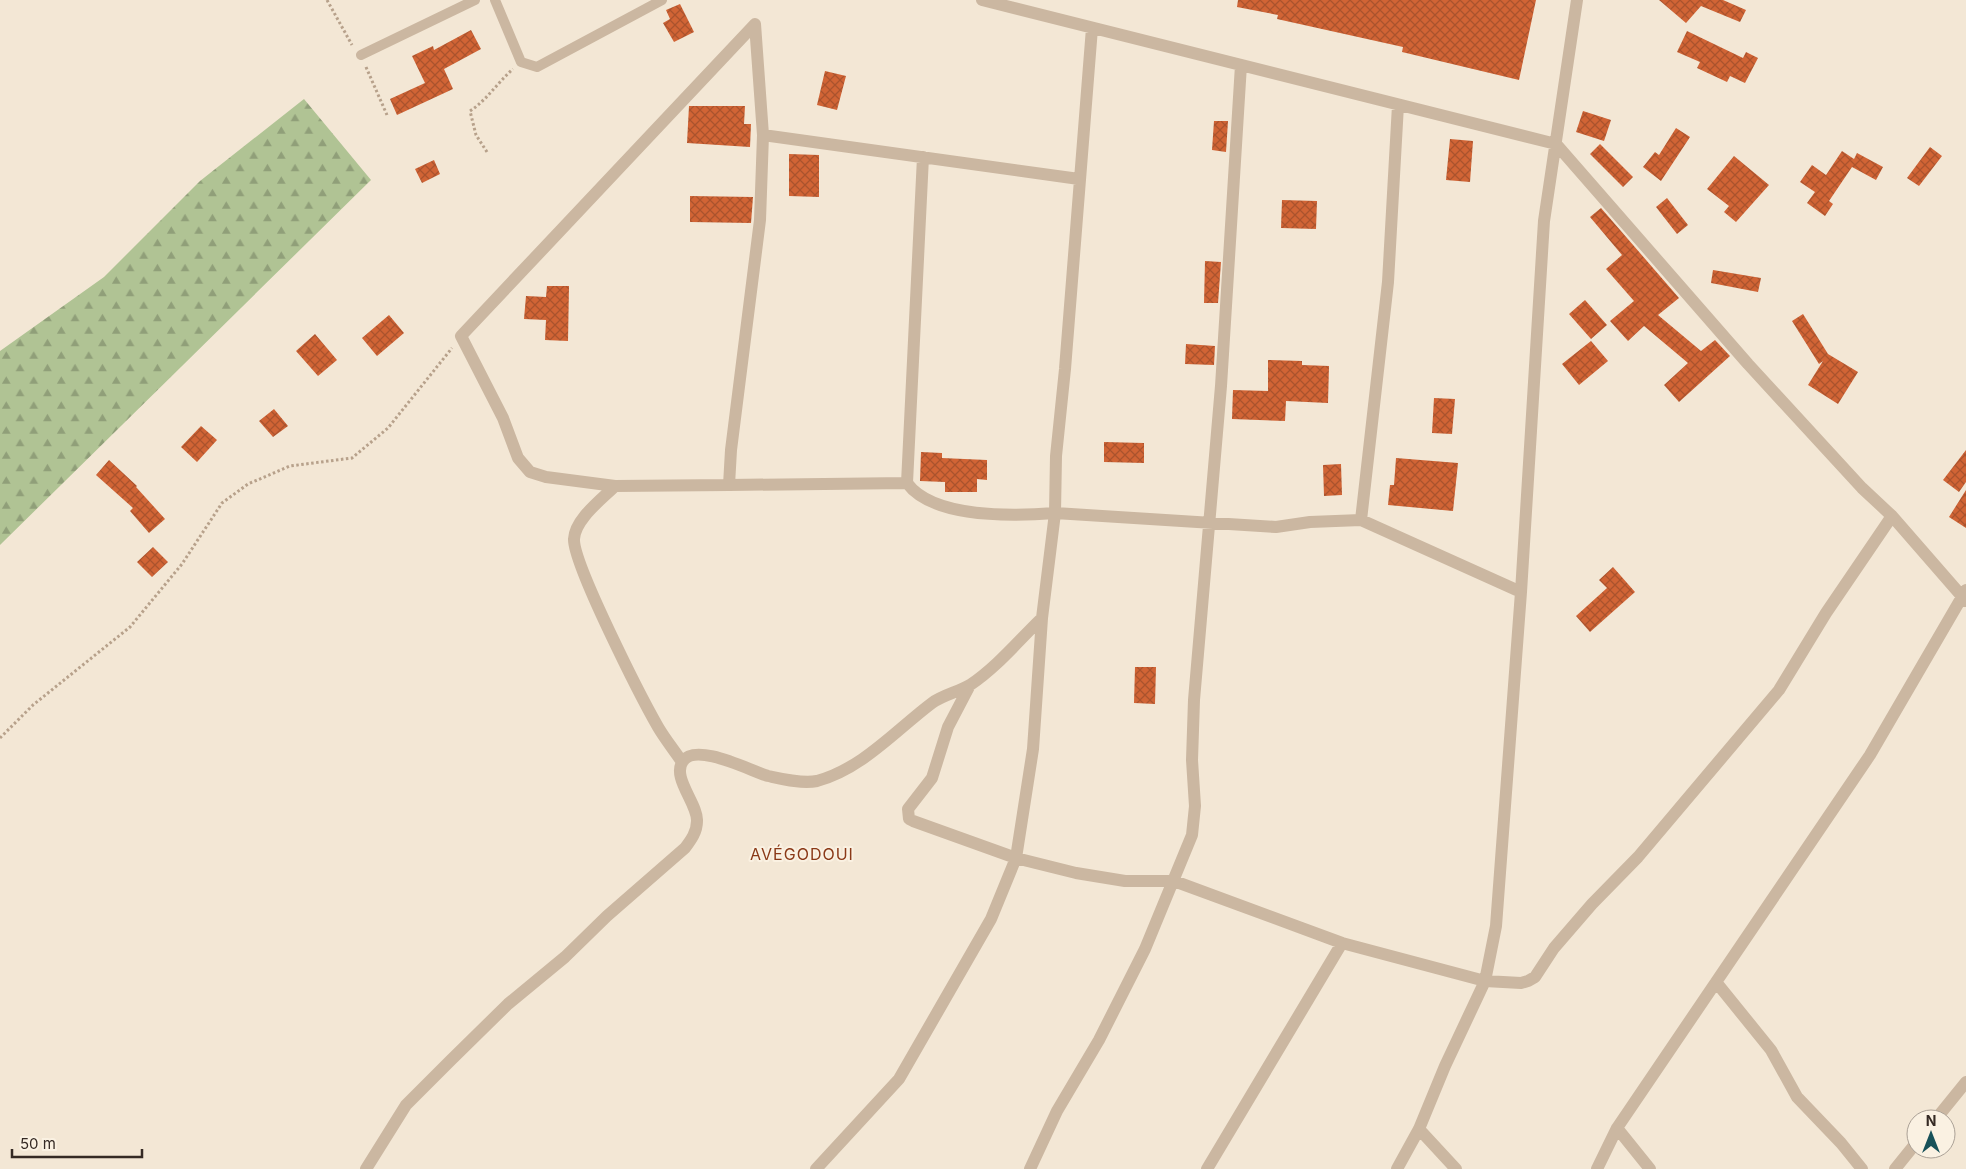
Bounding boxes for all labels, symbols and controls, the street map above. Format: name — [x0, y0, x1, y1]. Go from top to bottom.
district label: AVÉGODOUI — [750, 844, 854, 864]
north arrow — [1906, 1109, 1956, 1159]
text: N — [1926, 1112, 1936, 1129]
scale bar — [12, 1126, 142, 1158]
text: 50 m — [20, 1134, 56, 1153]

